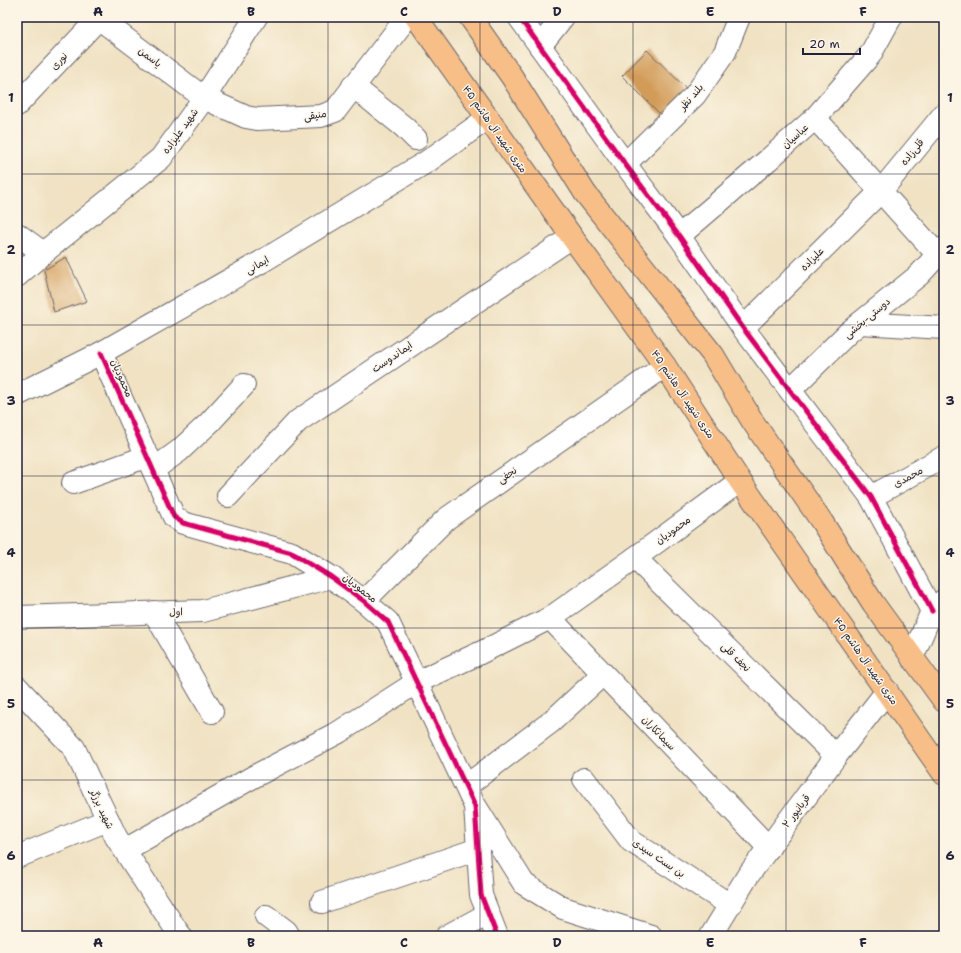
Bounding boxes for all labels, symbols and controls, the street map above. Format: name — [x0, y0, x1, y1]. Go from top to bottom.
text: A — [93, 3, 103, 20]
text: B — [247, 3, 255, 20]
text: C — [400, 3, 408, 20]
text: D — [552, 3, 562, 20]
text: E — [706, 3, 715, 20]
text: F — [859, 3, 867, 20]
scale bar — [803, 30, 860, 56]
text: 20 m — [809, 36, 840, 52]
street label: یاسمن — [136, 44, 164, 70]
street label: نوری — [48, 49, 70, 72]
street label: بلند نظر — [675, 81, 706, 114]
street label: ۴۵ متری شهید آل هاشم — [459, 83, 530, 176]
text: 1 — [8, 89, 14, 106]
text: 1 — [947, 89, 953, 106]
street label: شهید علیزاده — [159, 105, 201, 156]
street label: منیقی — [303, 107, 328, 124]
street label: عباسیان — [779, 121, 811, 151]
street label: قلی‌زاده — [897, 136, 927, 169]
text: 2 — [6, 241, 16, 258]
text: 2 — [945, 241, 955, 258]
street label: علیزاده — [797, 244, 827, 274]
street label: ایمانی — [243, 253, 272, 278]
street label: دوستی-بخشی — [841, 295, 894, 342]
street label: ایماندوست — [369, 339, 415, 375]
street label: ۴۵ متری شهید آل هاشم — [648, 347, 718, 441]
street label: محمودیان — [108, 357, 136, 399]
text: 3 — [6, 392, 16, 409]
text: 3 — [945, 392, 955, 409]
street label: نجفی — [495, 464, 520, 487]
street label: محمدی — [891, 464, 925, 490]
street label: محمودیان — [653, 513, 693, 547]
text: 4 — [6, 544, 16, 561]
text: 4 — [945, 544, 955, 561]
street label: محمودیان — [340, 571, 380, 606]
street label: اول — [169, 605, 183, 619]
street label: ۴۵ متری شهید آل هاشم — [830, 615, 901, 708]
street label: نجف قلی — [718, 640, 753, 675]
text: 5 — [7, 695, 15, 712]
text: 5 — [946, 695, 954, 712]
street label: سیمانکاران — [639, 713, 679, 753]
street label: شهید برزگر — [87, 786, 117, 831]
street label: قربانپور ۲ — [779, 792, 813, 830]
street label: بن بست سیدی — [630, 836, 688, 880]
text: 6 — [6, 847, 16, 864]
text: 6 — [945, 847, 955, 864]
text: A — [93, 934, 103, 951]
text: B — [247, 934, 255, 951]
text: C — [400, 934, 408, 951]
text: D — [552, 934, 562, 951]
text: E — [706, 934, 715, 951]
text: F — [859, 934, 867, 951]

